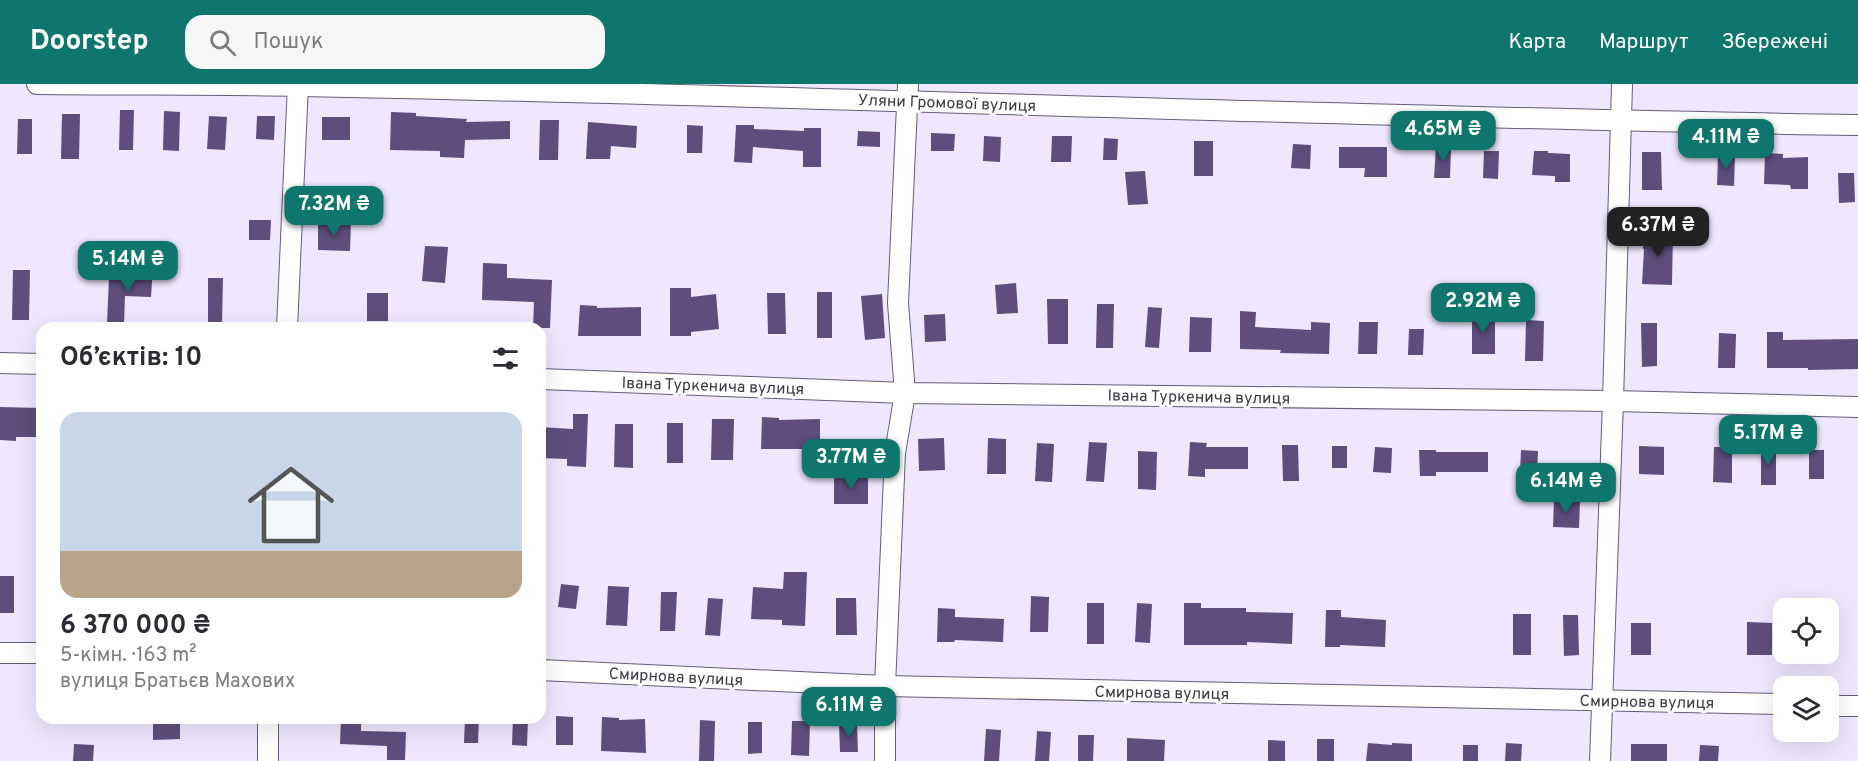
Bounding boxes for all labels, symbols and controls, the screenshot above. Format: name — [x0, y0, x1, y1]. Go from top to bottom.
search box — [185, 15, 605, 69]
text: Doorstep — [30, 24, 149, 60]
icon: search — [206, 26, 239, 59]
text: Пошук — [254, 29, 324, 56]
text: Карта — [1509, 29, 1566, 56]
text: Маршрут — [1599, 29, 1688, 56]
text: Збережені — [1721, 29, 1828, 56]
street label: Уляни Громової вулиця — [857, 91, 1037, 117]
pin: 4.65M ₴ — [1388, 111, 1498, 162]
text: 4.65M ₴ — [1405, 117, 1481, 143]
pin: 4.11M ₴ — [1671, 119, 1781, 170]
text: 4.11M ₴ — [1692, 125, 1760, 151]
pin: 7.32M ₴ — [279, 186, 389, 237]
text: 7.32M ₴ — [298, 192, 370, 218]
pin: 6.37M ₴ — [1603, 207, 1713, 258]
text: 6.37M ₴ — [1621, 213, 1695, 239]
pin: 5.14M ₴ — [73, 241, 183, 292]
text: 5.14M ₴ — [92, 247, 164, 273]
pin: 2.92M ₴ — [1428, 283, 1538, 334]
text: 2.92M ₴ — [1445, 289, 1521, 315]
text: Об’єктів: 10 — [60, 342, 202, 375]
icon: filters — [489, 342, 522, 375]
street label: Івана Туркенича вулиця — [621, 374, 805, 400]
street label: Івана Туркенича вулиця — [1107, 386, 1290, 410]
pin: 5.17M ₴ — [1713, 415, 1823, 466]
text: 5.17M ₴ — [1733, 421, 1803, 447]
pin: 3.77M ₴ — [796, 439, 906, 490]
text: 3.77M ₴ — [816, 445, 886, 471]
icon: home — [237, 451, 345, 559]
pin: 6.14M ₴ — [1511, 463, 1621, 514]
text: 6.14M ₴ — [1530, 469, 1602, 495]
map controls — [1773, 598, 1839, 742]
button: locate — [1773, 598, 1839, 664]
text: 6 370 000 ₴ — [60, 610, 210, 643]
text: 5-кімн. · 163 m² — [60, 643, 196, 669]
street label: Смирнова вулиця — [608, 664, 744, 692]
text: вулиця Братьєв Махових — [60, 669, 295, 695]
button: layers — [1773, 676, 1839, 742]
street label: Смирнова вулиця — [1094, 683, 1229, 705]
pin: 6.11M ₴ — [794, 687, 904, 738]
street label: Смирнова вулиця — [1579, 692, 1714, 714]
text: 6.11M ₴ — [815, 693, 883, 719]

